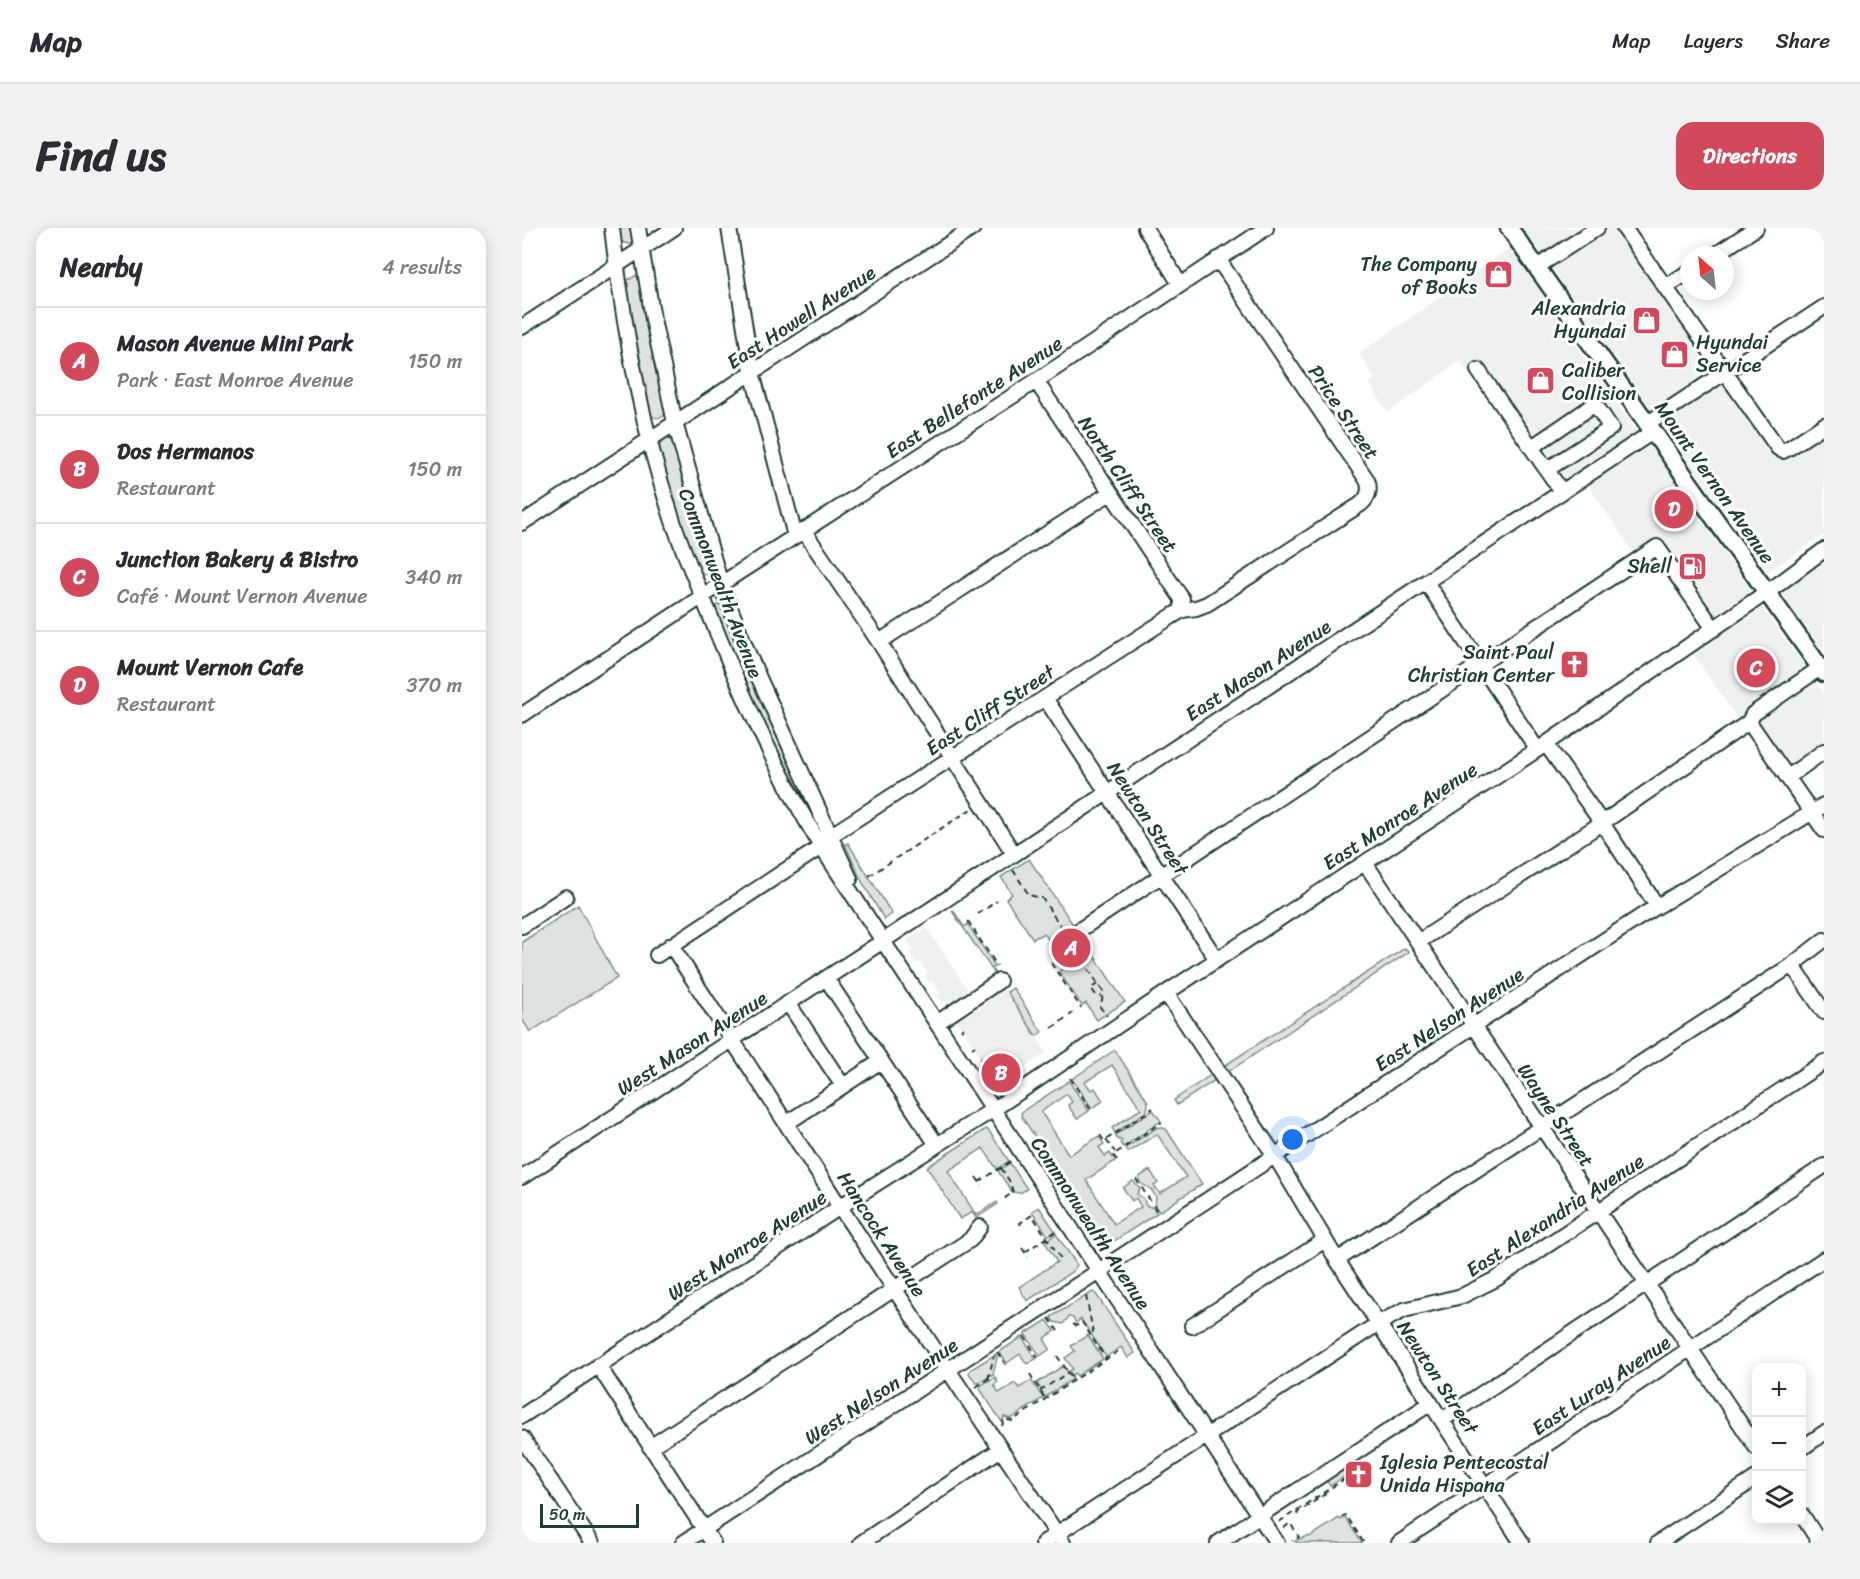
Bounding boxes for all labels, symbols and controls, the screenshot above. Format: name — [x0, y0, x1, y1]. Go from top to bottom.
text: Map — [30, 17, 82, 66]
text: Map — [1612, 22, 1651, 60]
text: Layers — [1684, 22, 1743, 60]
text: Share — [1776, 22, 1830, 60]
text: Find us — [36, 119, 166, 193]
button: Directions — [1676, 122, 1824, 190]
text: Nearby — [60, 244, 142, 290]
north arrow — [1680, 246, 1734, 300]
place label: The Company of Books — [1360, 247, 1478, 305]
text: 4 results — [382, 250, 462, 285]
street label: East Howell Avenue — [719, 256, 883, 379]
shop icon: The Company of Books — [1482, 259, 1514, 291]
place label: Alexandria Hyundai — [1530, 291, 1626, 349]
shop icon: Alexandria Hyundai — [1631, 304, 1663, 336]
text: Mason Avenue Mini Park — [117, 324, 353, 363]
place label: Hyundai Service — [1696, 325, 1769, 383]
street label: East Bellefonte Avenue — [878, 327, 1070, 468]
shop icon: Hyundai Service — [1659, 338, 1691, 370]
text: A — [73, 344, 86, 379]
text: 150 m — [408, 344, 462, 379]
place label: Caliber Collision — [1562, 353, 1636, 411]
street label: Price Street — [1299, 357, 1389, 467]
text: Park · East Monroe Avenue — [117, 363, 354, 398]
shop icon: Caliber Collision — [1525, 365, 1557, 397]
street label: Mount Vernon Avenue — [1645, 393, 1784, 571]
street label: North Cliff Street — [1068, 408, 1187, 560]
text: Dos Hermanos — [117, 432, 254, 471]
text: B — [73, 452, 86, 487]
text: 150 m — [408, 452, 462, 487]
text: Restaurant — [117, 471, 216, 506]
street label: Commonwealth Avenue — [668, 483, 773, 684]
pin: D — [1654, 486, 1694, 532]
text: Junction Bakery & Bistro — [117, 540, 358, 579]
place label: Shell — [1627, 549, 1672, 584]
fuel station icon: Shell — [1677, 550, 1709, 582]
text: C — [73, 560, 86, 595]
text: 340 m — [405, 560, 462, 595]
text: Café · Mount Vernon Avenue — [117, 579, 367, 614]
street label: East Mason Avenue — [1178, 610, 1339, 731]
place label: Saint Paul Christian Center — [1408, 635, 1556, 693]
pin: C — [1736, 646, 1776, 690]
text: Mount Vernon Cafe — [117, 648, 303, 687]
church icon: Saint Paul Christian Center — [1559, 648, 1591, 680]
street label: East Cliff Street — [919, 655, 1063, 766]
text: D — [74, 668, 85, 703]
text: 370 m — [406, 668, 462, 703]
text: Restaurant — [117, 687, 216, 722]
street label: East Monroe Avenue — [1315, 753, 1485, 880]
street label: Newton Street — [1097, 754, 1198, 883]
pin: A — [1052, 926, 1090, 970]
street label: East Nelson Avenue — [1367, 957, 1532, 1081]
street label: West Mason Avenue — [610, 981, 775, 1105]
pin: B — [982, 1050, 1020, 1096]
street label: Wayne Street — [1508, 1056, 1604, 1175]
your location — [1278, 1125, 1307, 1154]
street label: Commonwealth Avenue — [1021, 1129, 1160, 1317]
street label: East Alexandria Avenue — [1459, 1144, 1652, 1287]
street label: Hancock Avenue — [827, 1164, 936, 1305]
street label: West Monroe Avenue — [660, 1180, 834, 1311]
street label: Newton Street — [1387, 1313, 1488, 1442]
street label: East Luray Avenue — [1524, 1325, 1679, 1445]
street label: West Nelson Avenue — [797, 1328, 966, 1455]
map controls — [1752, 1363, 1806, 1525]
button: + — [1752, 1363, 1806, 1417]
button: − — [1752, 1417, 1806, 1471]
place label: Iglesia Pentecostal Unida Hispana — [1379, 1445, 1549, 1503]
church icon: Iglesia Pentecostal Unida Hispana — [1343, 1458, 1375, 1490]
button: layers — [1752, 1471, 1806, 1525]
text: 50 m — [549, 1500, 585, 1529]
scale bar — [540, 1501, 639, 1528]

